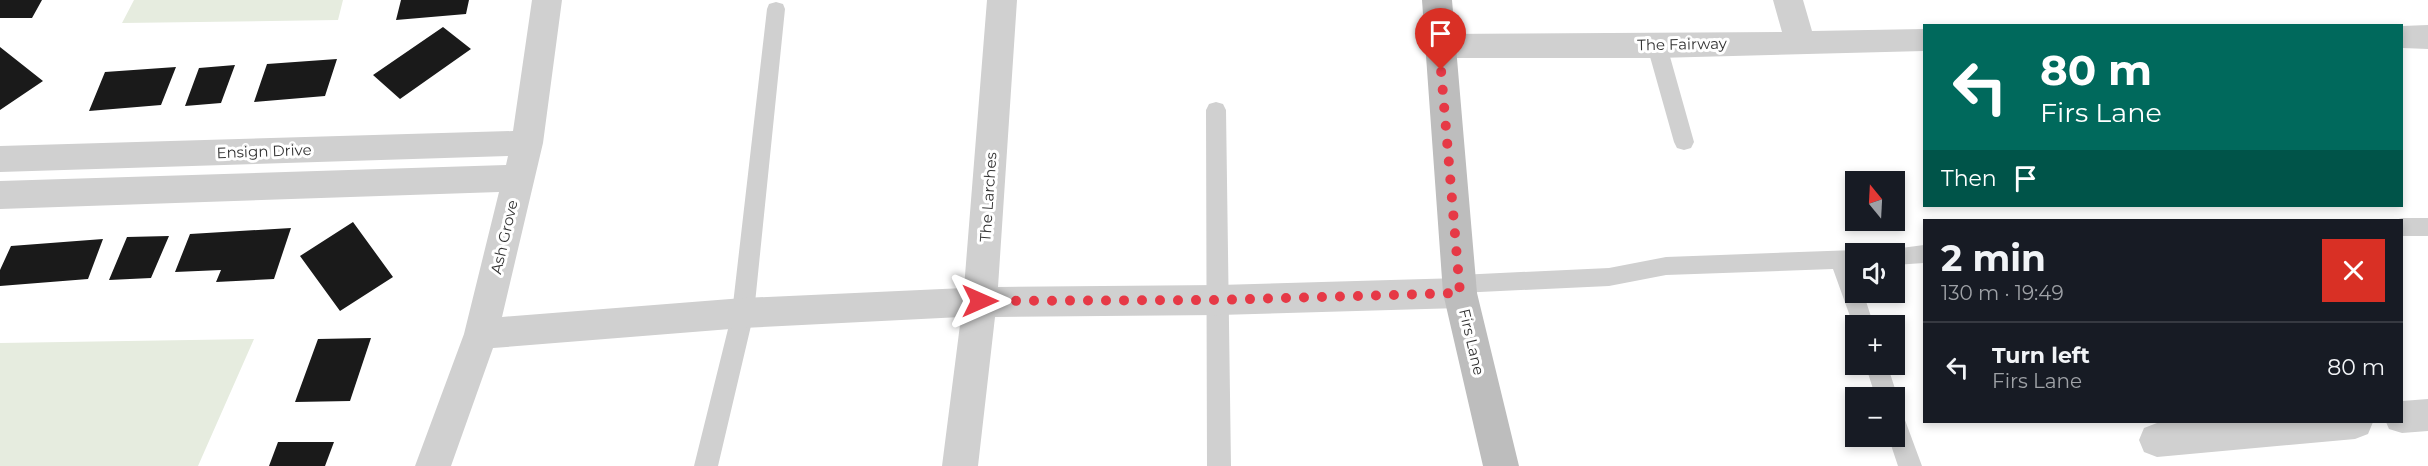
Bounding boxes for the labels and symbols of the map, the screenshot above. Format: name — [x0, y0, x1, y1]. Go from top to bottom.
pin — [1415, 8, 1466, 70]
street label: The Fairway — [1637, 34, 1728, 54]
street label: Ensign Drive — [216, 140, 312, 162]
street label: The Larches — [975, 151, 1001, 243]
north arrow — [1845, 171, 1905, 231]
street label: Ash Grove — [486, 198, 522, 276]
position arrow — [948, 269, 1012, 333]
street label: Firs Lane — [1455, 307, 1489, 377]

